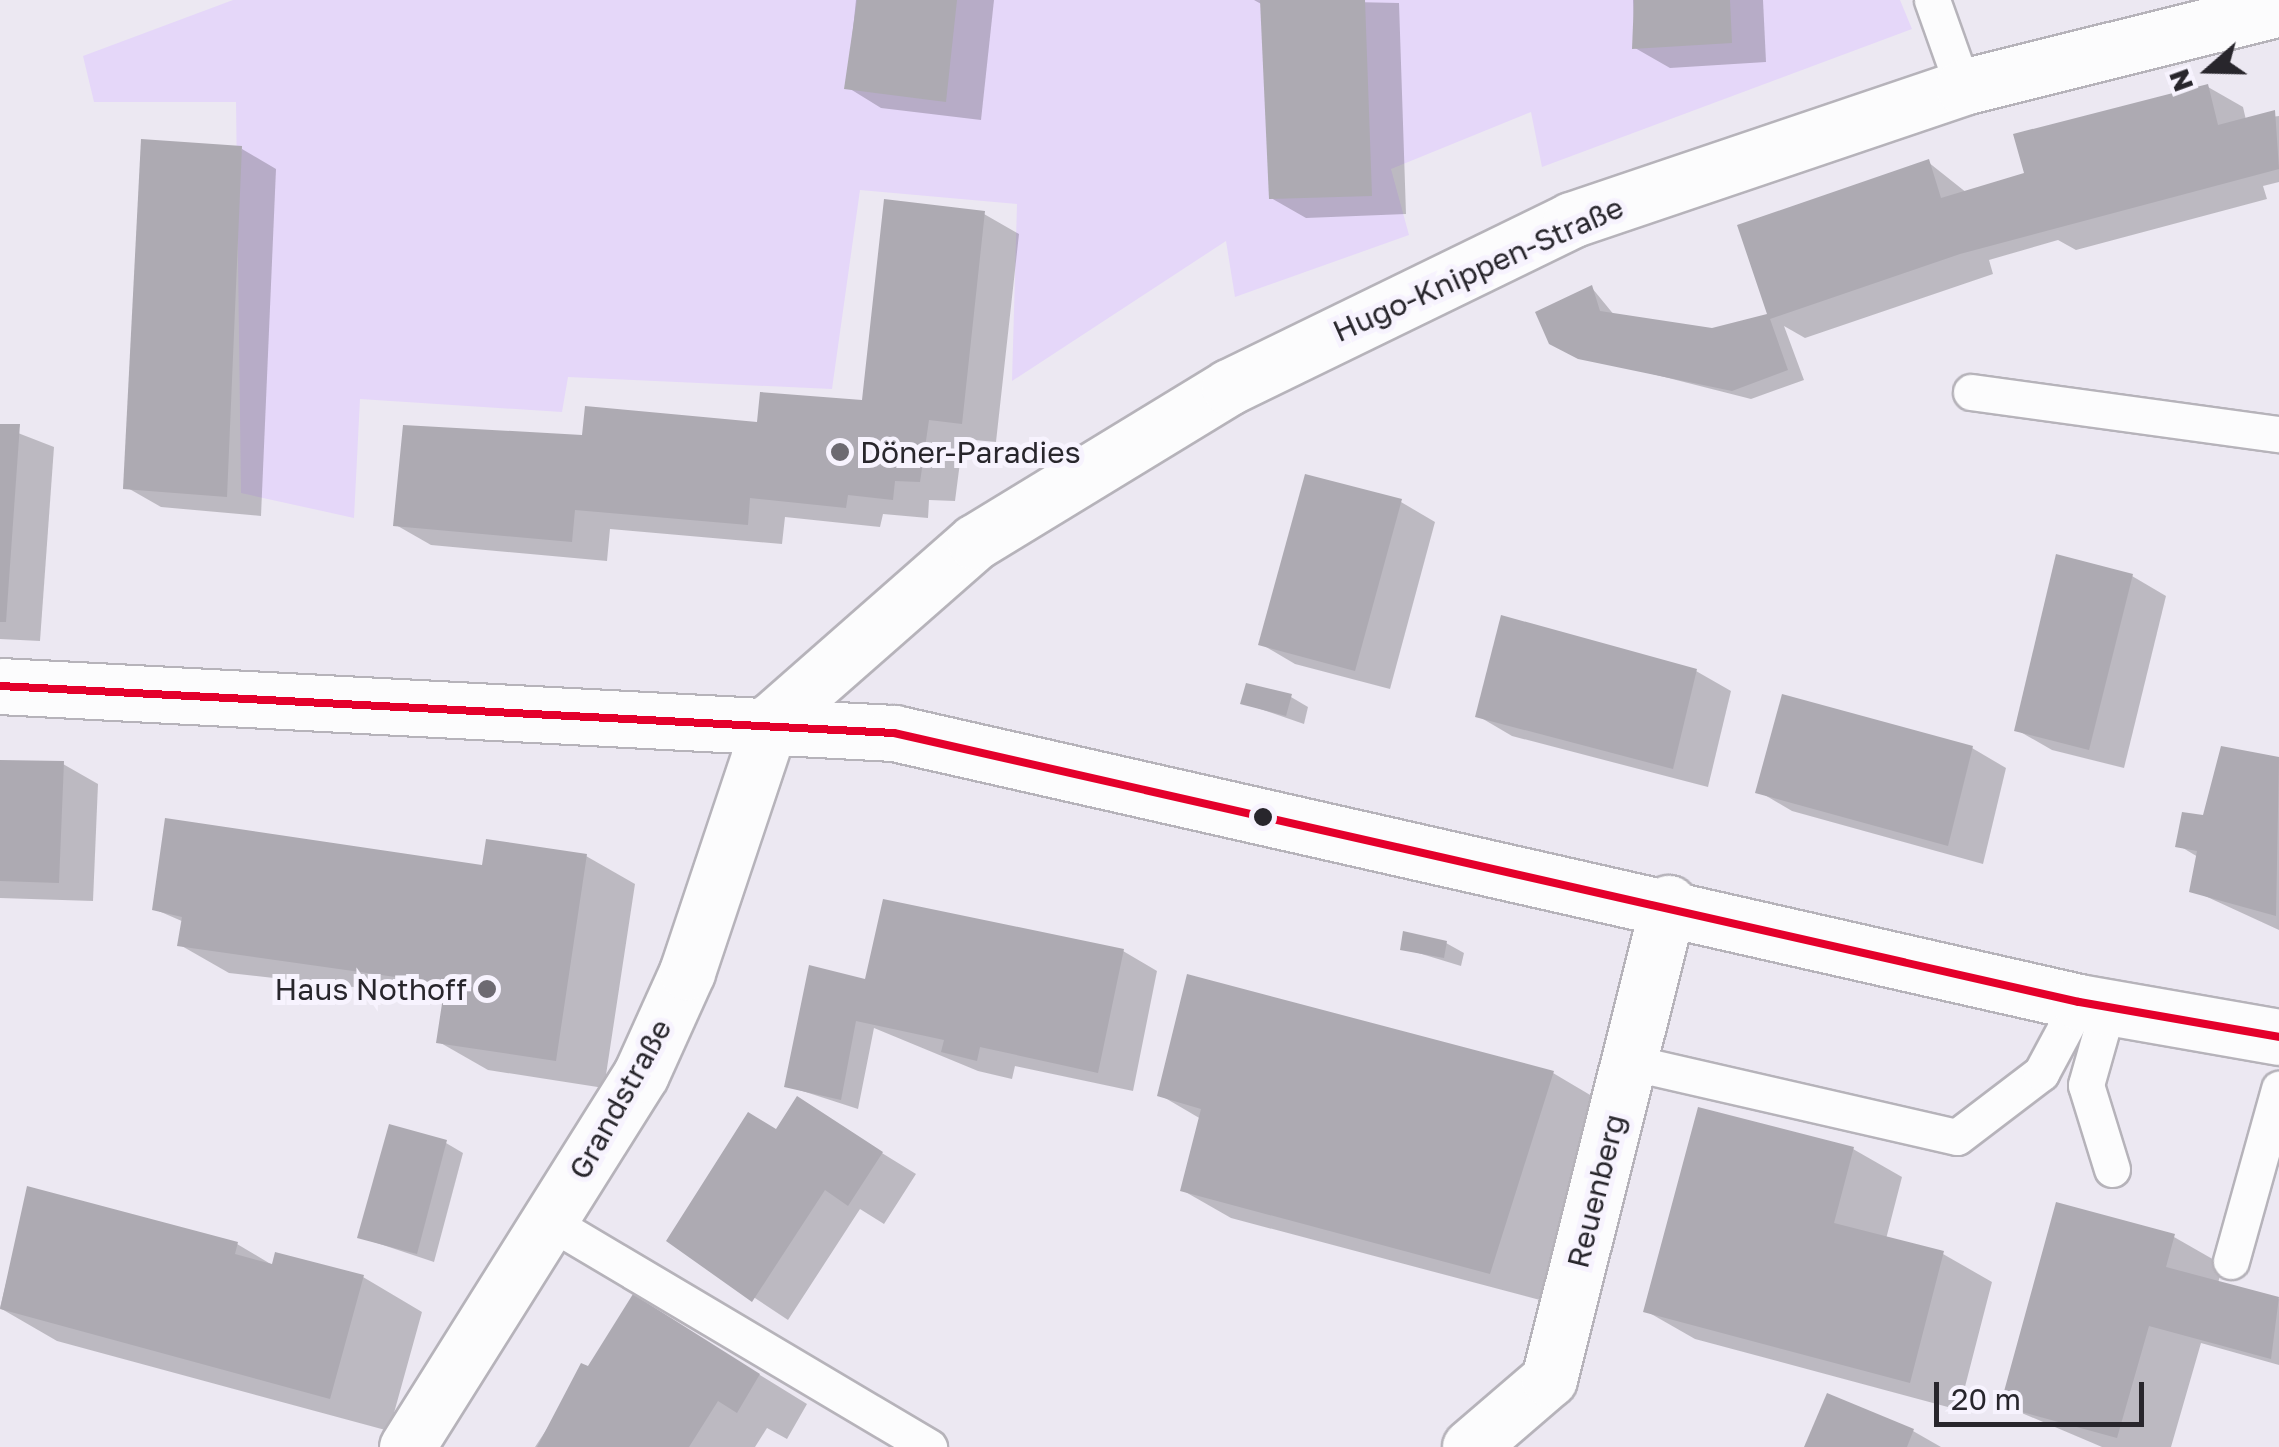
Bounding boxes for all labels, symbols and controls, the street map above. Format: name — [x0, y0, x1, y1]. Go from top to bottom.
north arrow — [2159, 20, 2259, 120]
text: N — [2161, 65, 2199, 96]
street label: Hugo-Knippen-Straße — [1327, 189, 1629, 349]
place label: Döner-Paradies — [860, 434, 1081, 470]
marker: Döner-Paradies — [829, 441, 851, 463]
unlabelled marker — [1253, 807, 1273, 827]
place label: Haus Nothoff — [275, 971, 467, 1007]
marker: Haus Nothoff — [476, 978, 498, 1000]
street label: Grandstraße — [561, 1013, 679, 1185]
street label: Reuenberg — [1560, 1110, 1632, 1272]
scale bar — [1939, 1362, 2149, 1424]
text: 20 m — [1951, 1381, 2021, 1417]

